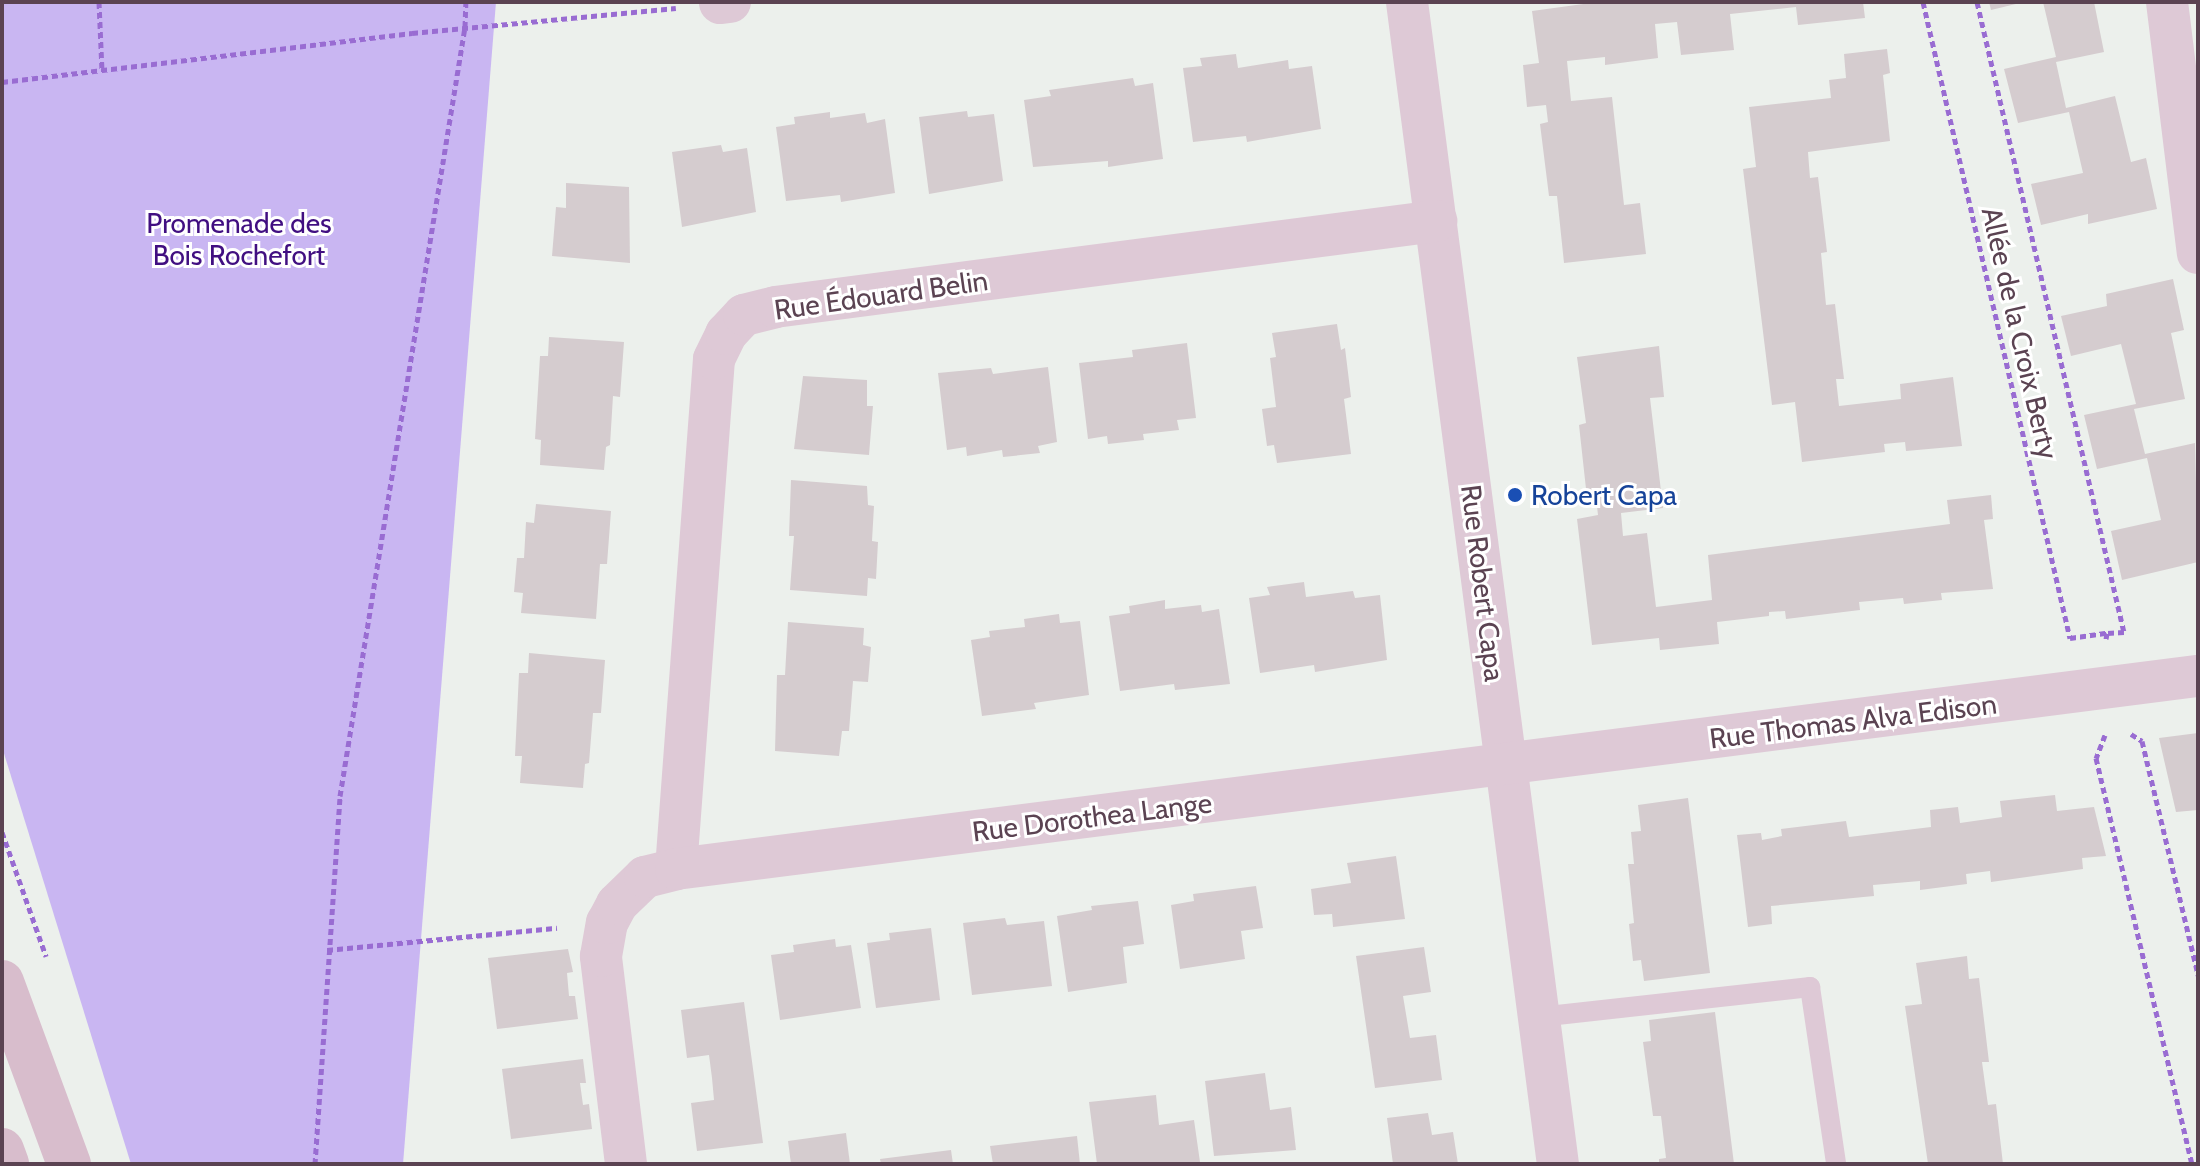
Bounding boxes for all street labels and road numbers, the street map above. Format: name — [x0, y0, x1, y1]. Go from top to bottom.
street label: Allée de la Croix Berty — [1975, 204, 2065, 462]
street label: Rue Édouard Belin — [772, 263, 990, 327]
street label: Rue Robert Capa — [1454, 483, 1512, 683]
street label: Rue Thomas Alva Edison — [1707, 687, 1999, 755]
street label: Rue Dorothea Lange — [970, 786, 1214, 848]

